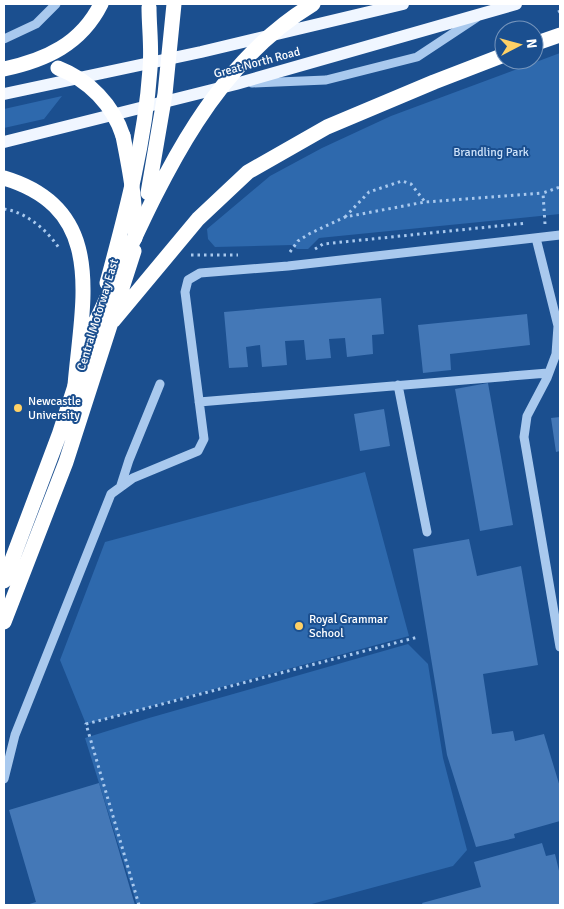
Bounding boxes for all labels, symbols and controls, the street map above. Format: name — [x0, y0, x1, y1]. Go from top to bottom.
north arrow — [494, 20, 544, 70]
text: N — [522, 38, 540, 49]
street label: Great North Road — [212, 44, 302, 82]
park label: Brandling Park — [453, 145, 529, 160]
street label: Central Motorway East — [74, 257, 122, 373]
place label: Newcastle University — [28, 394, 81, 423]
marker: Newcastle University — [12, 402, 24, 414]
place label: Royal Grammar School — [309, 612, 388, 641]
marker: Royal Grammar School — [293, 620, 305, 632]

